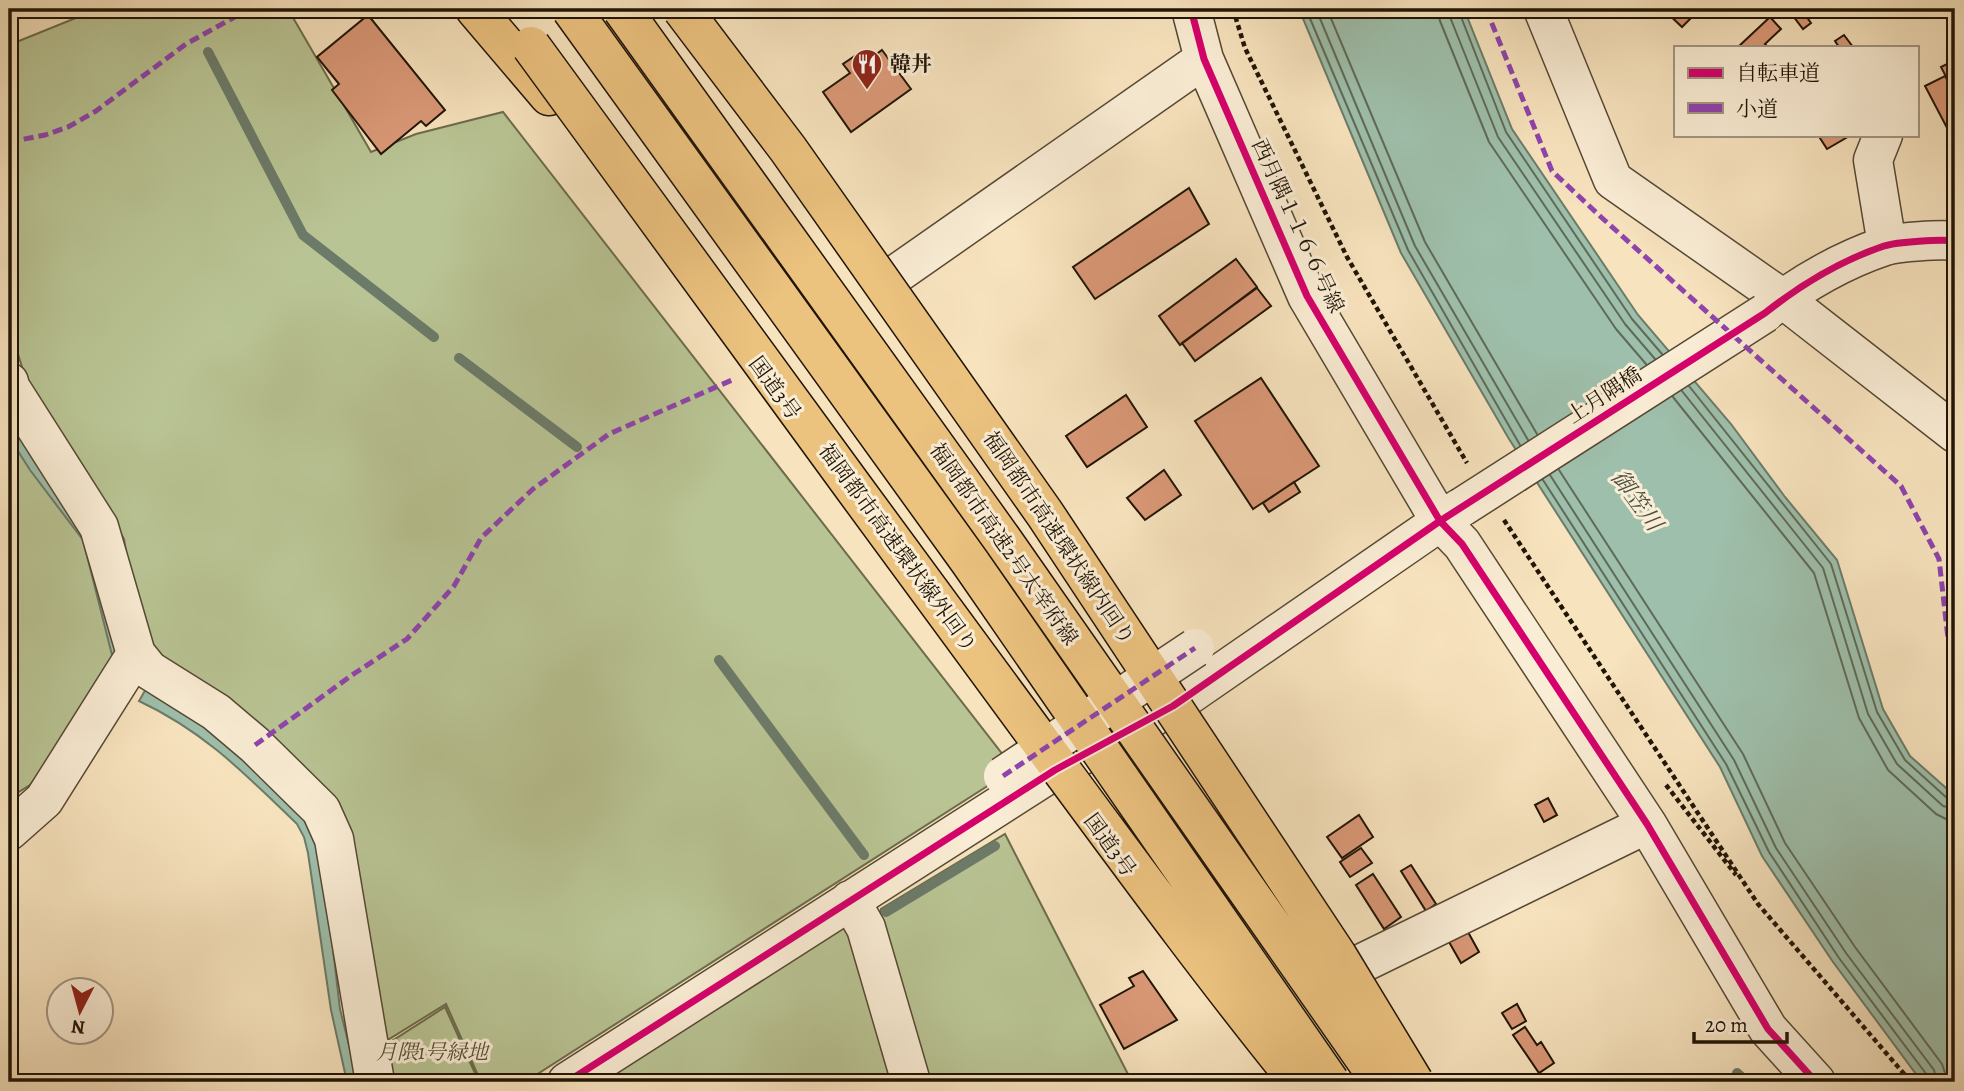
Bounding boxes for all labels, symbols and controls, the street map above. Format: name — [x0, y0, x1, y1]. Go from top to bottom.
legend — [1674, 46, 1918, 136]
restaurant icon: 韓丼 — [850, 47, 884, 91]
place label: 韓丼 — [890, 50, 932, 78]
text: 自転車道 — [1736, 59, 1820, 87]
text: 小道 — [1736, 95, 1778, 123]
street label: 西月隅１１６６号線 — [1245, 134, 1351, 318]
street label: 国道3号 — [743, 351, 807, 425]
street label: 上月隅橋 — [1561, 360, 1647, 430]
street label: 福岡都市高速環状線内回り — [977, 426, 1141, 650]
street label: 福岡都市高速2号太宰府線 — [923, 437, 1085, 651]
street label: 福岡都市高速環状線外回り — [813, 438, 983, 658]
water label: 御笠川 — [1604, 463, 1671, 540]
street label: 国道3号 — [1078, 808, 1142, 882]
north arrow — [46, 976, 116, 1046]
scale bar — [1694, 1000, 1787, 1044]
text: 20 m — [1705, 1011, 1748, 1039]
text: N — [70, 1013, 87, 1041]
park label: 月隈1号緑地 — [376, 1038, 490, 1066]

